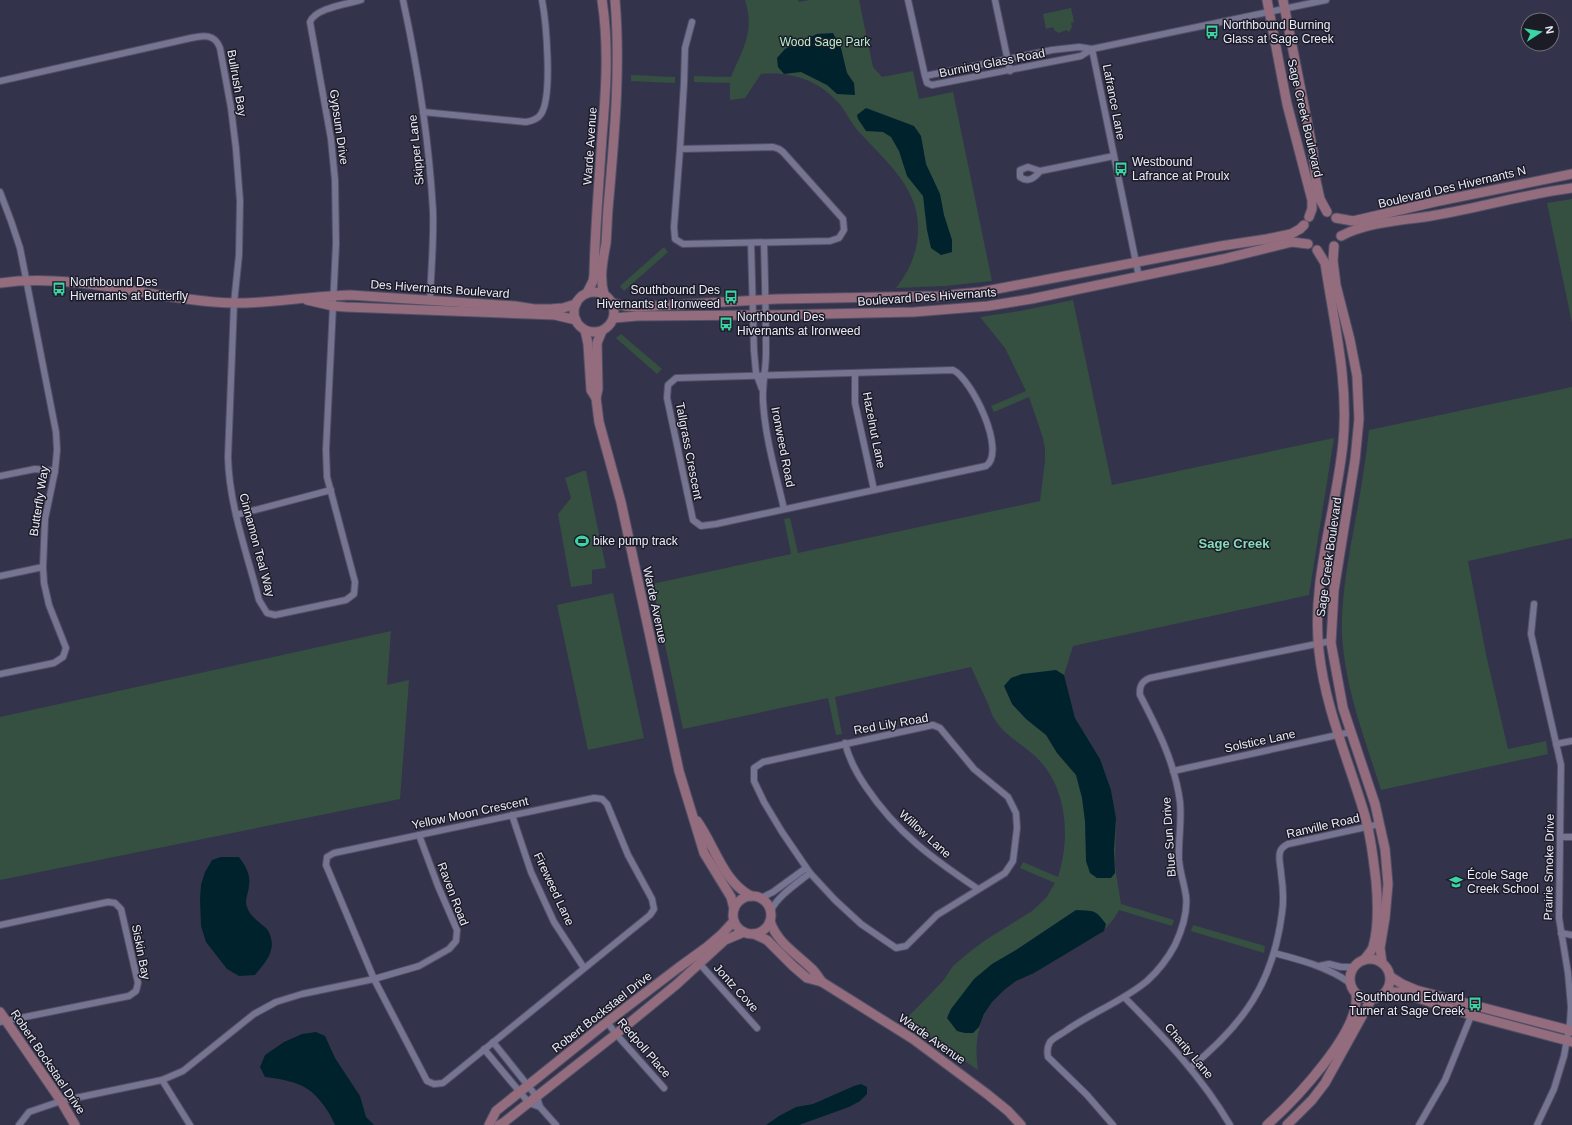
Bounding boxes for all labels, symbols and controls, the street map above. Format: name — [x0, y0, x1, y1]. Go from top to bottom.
north arrow — [1520, 12, 1560, 52]
place label: Northbound Burning Glass at Sage Creek — [1223, 18, 1335, 46]
bus stop icon: Northbound Burning Glass at Sage Creek — [1204, 24, 1220, 40]
text: N — [1543, 25, 1556, 35]
park label: Wood Sage Park — [780, 35, 871, 49]
street label: Burning Glass Road — [938, 46, 1046, 80]
street label: Bullrush Bay — [224, 49, 250, 117]
street label: Sage Creek Boulevard — [1285, 58, 1325, 178]
street label: Lafrance Lane — [1100, 63, 1128, 141]
street label: Gypsum Drive — [327, 88, 351, 166]
street label: Warde Avenue — [580, 106, 600, 185]
street label: Skipper Lane — [405, 114, 427, 186]
place label: Westbound Lafrance at Proulx — [1132, 155, 1229, 183]
bus stop icon: Westbound Lafrance at Proulx — [1113, 161, 1129, 177]
street label: Boulevard Des Hivernants N — [1377, 163, 1527, 211]
place label: Northbound Des Hivernants at Butterfly — [70, 275, 188, 303]
street label: Des Hivernants Boulevard — [370, 277, 510, 301]
bus stop icon: Northbound Des Hivernants at Butterfly — [51, 281, 67, 297]
place label: Southbound Des Hivernants at Ironweed — [597, 283, 720, 311]
street label: Boulevard Des Hivernants — [857, 285, 997, 309]
bus stop icon: Southbound Des Hivernants at Ironweed — [723, 289, 739, 305]
place label: Northbound Des Hivernants at Ironweed — [737, 310, 860, 338]
bus stop icon: Northbound Des Hivernants at Ironweed — [718, 316, 734, 332]
street label: Hazelnut Lane — [860, 391, 888, 470]
street label: Tallgrass Crescent — [673, 401, 705, 501]
street label: Ironweed Road — [768, 406, 798, 488]
street label: Butterfly Way — [27, 465, 51, 537]
street label: Cinnamon Teal Way — [236, 492, 278, 598]
street label: Sage Creek Boulevard — [1314, 496, 1344, 618]
sports icon: bike pump track — [574, 533, 590, 549]
place label: bike pump track — [593, 534, 679, 548]
district label: Sage Creek — [1199, 536, 1270, 551]
street label: Warde Avenue — [640, 565, 670, 645]
street label: Red Lily Road — [853, 711, 929, 737]
street label: Solstice Lane — [1223, 727, 1297, 755]
street label: Yellow Moon Crescent — [410, 794, 530, 832]
street label: Blue Sun Drive — [1159, 796, 1179, 877]
street label: Willow Lane — [896, 807, 954, 861]
street label: Ranville Road — [1285, 811, 1361, 841]
street label: Prairie Smoke Drive — [1541, 813, 1557, 920]
street label: Fireweed Lane — [531, 850, 577, 928]
street label: Raven Road — [435, 860, 471, 928]
place label: École Sage Creek School — [1467, 867, 1539, 896]
school or university icon: École Sage Creek School — [1448, 874, 1464, 890]
street label: Siskin Bay — [129, 923, 153, 981]
street label: Jontz Cove — [711, 961, 762, 1015]
street label: Robert Bockstael Drive — [549, 969, 655, 1055]
place label: Southbound Edward Turner at Sage Creek — [1349, 990, 1465, 1018]
bus stop icon: Southbound Edward Turner at Sage Creek — [1467, 996, 1483, 1012]
street label: Robert Bockstael Drive — [8, 1007, 88, 1117]
street label: Warde Avenue — [896, 1011, 968, 1067]
street label: Redpoll Place — [614, 1015, 674, 1081]
street label: Charity Lane — [1162, 1020, 1216, 1082]

